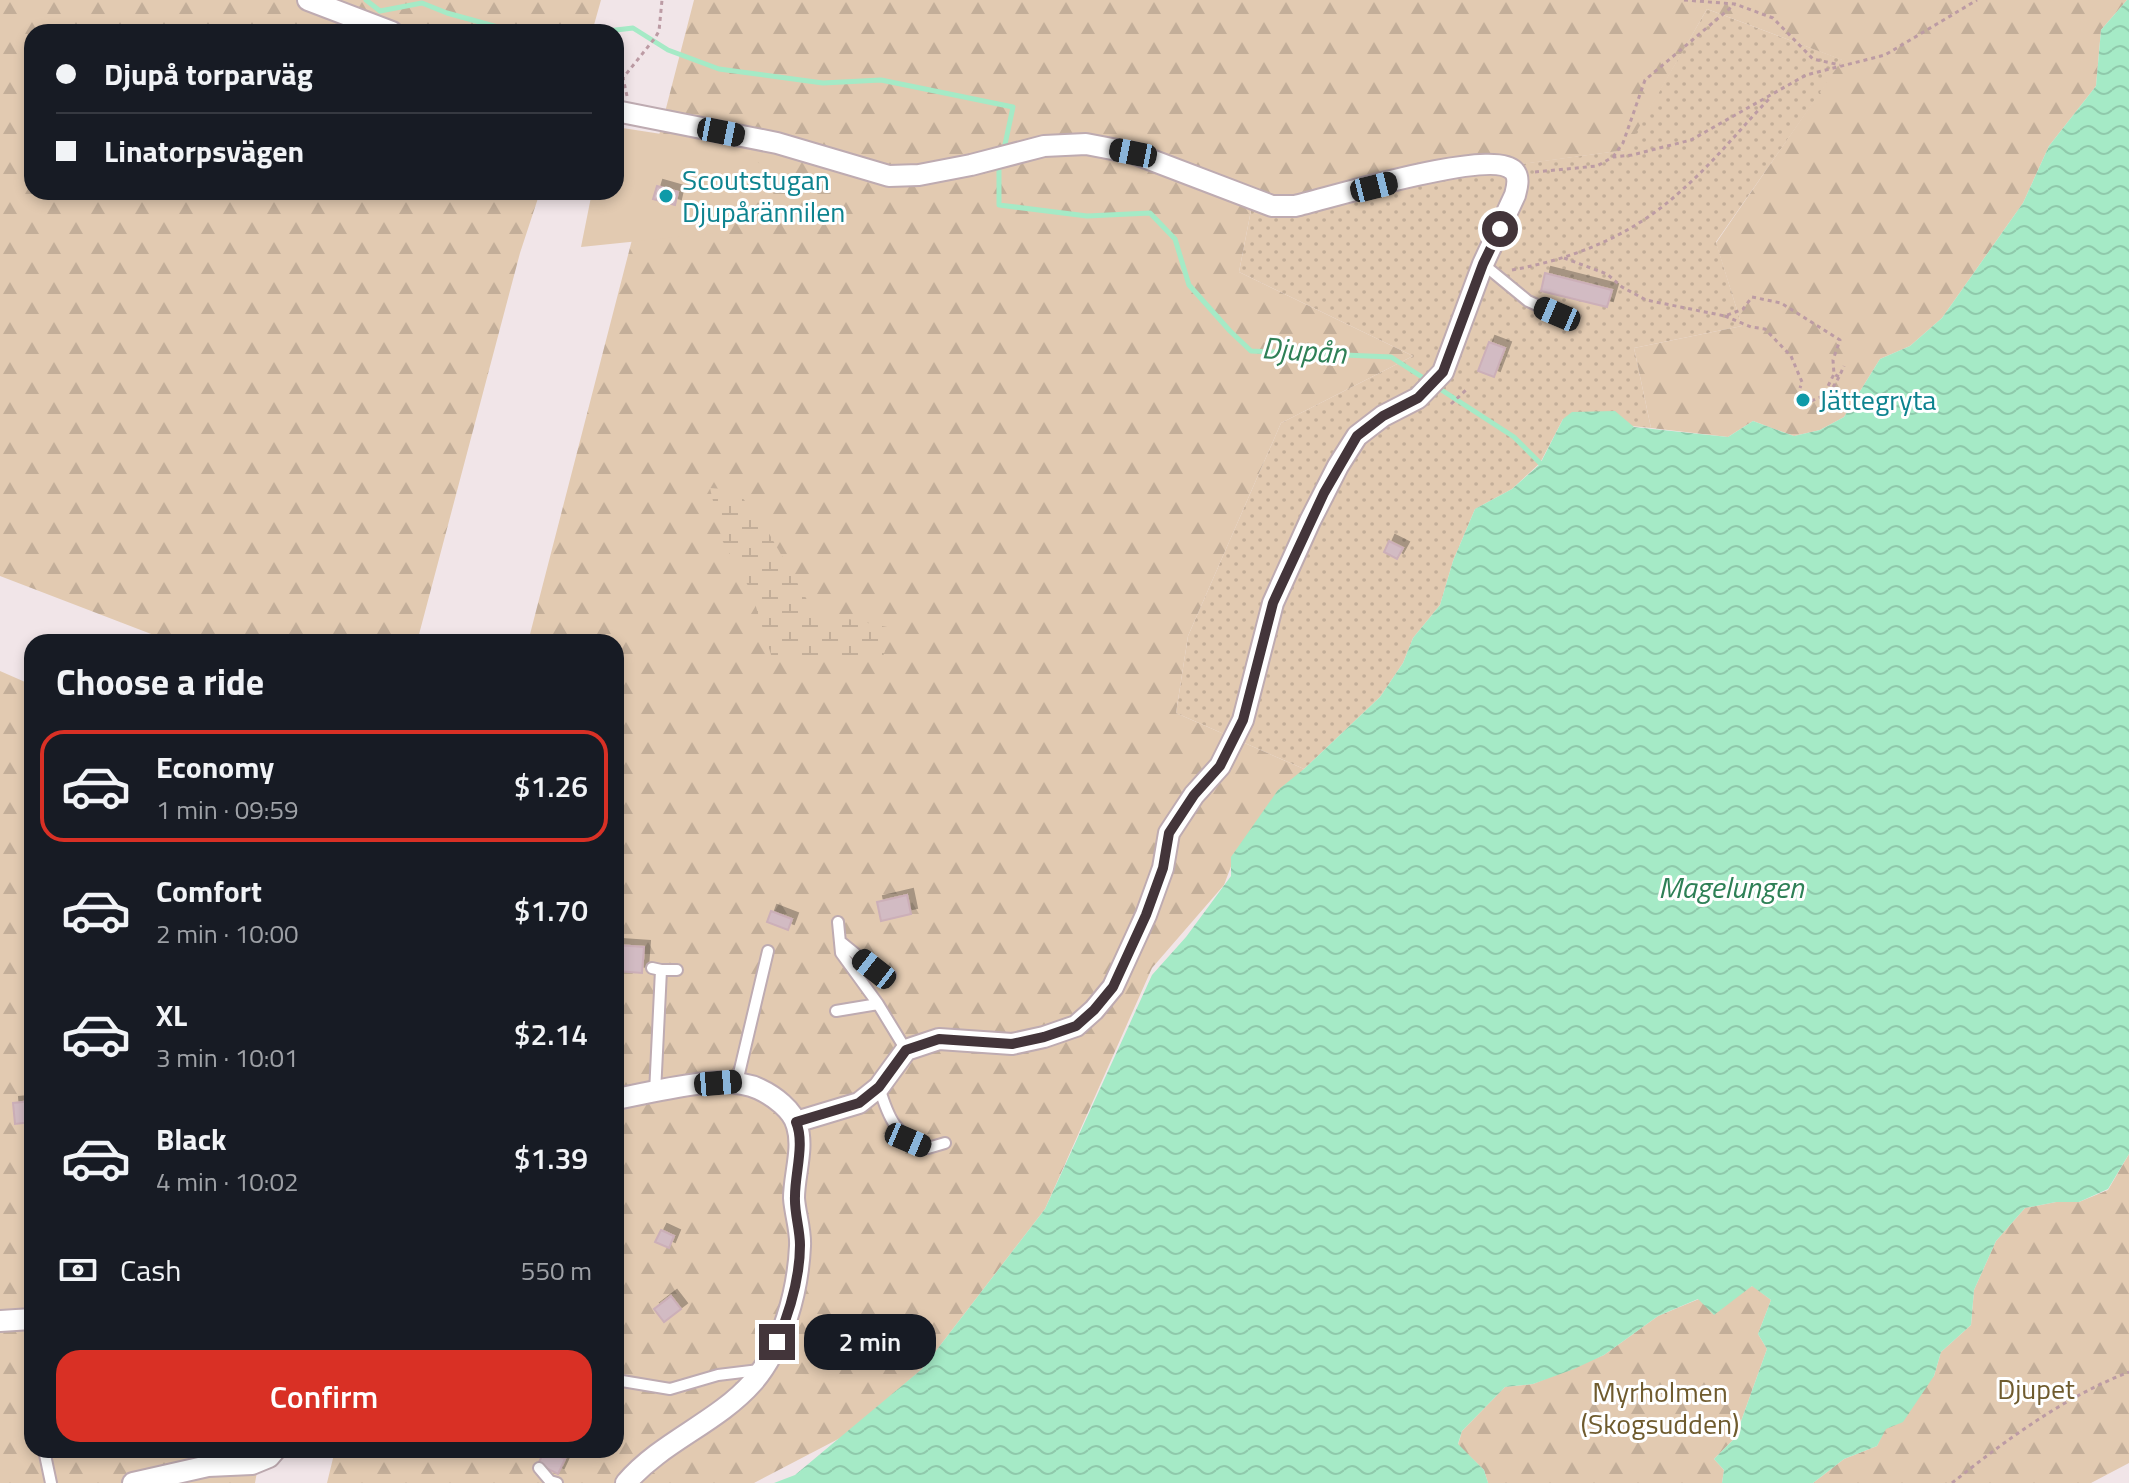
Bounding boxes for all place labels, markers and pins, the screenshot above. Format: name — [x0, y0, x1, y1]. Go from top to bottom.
place label: Scoutstugan Djupårännilen — [682, 158, 845, 233]
marker: Scoutstugan Djupårännilen — [657, 187, 675, 205]
place label: Jättegryta — [1819, 378, 1936, 421]
marker: Jättegryta — [1794, 391, 1812, 409]

